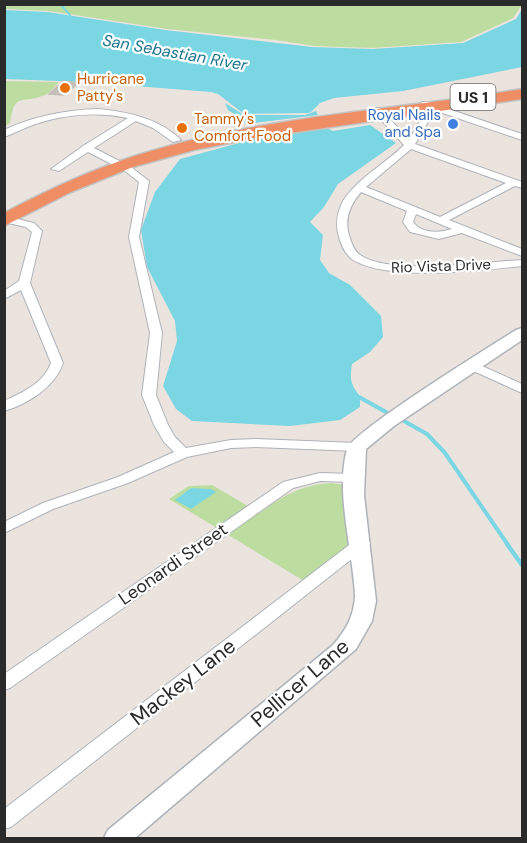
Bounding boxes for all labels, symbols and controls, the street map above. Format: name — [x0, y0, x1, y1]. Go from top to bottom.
water label: San Sebastian River — [101, 29, 250, 76]
place label: Hurricane Patty's — [77, 69, 144, 106]
marker: Hurricane Patty's — [58, 81, 72, 95]
road number: US 1 — [450, 84, 496, 110]
place label: Royal Nails and Spa — [368, 105, 441, 142]
place label: Tammy's Comfort Food — [194, 109, 291, 146]
marker: Royal Nails and Spa — [446, 117, 460, 131]
marker: Tammy's Comfort Food — [175, 121, 189, 135]
street label: Rio Vista Drive — [391, 254, 491, 278]
street label: Leonardi Street — [114, 518, 232, 610]
street label: Mackey Lane — [125, 632, 241, 732]
street label: Pellicer Lane — [245, 632, 355, 733]

